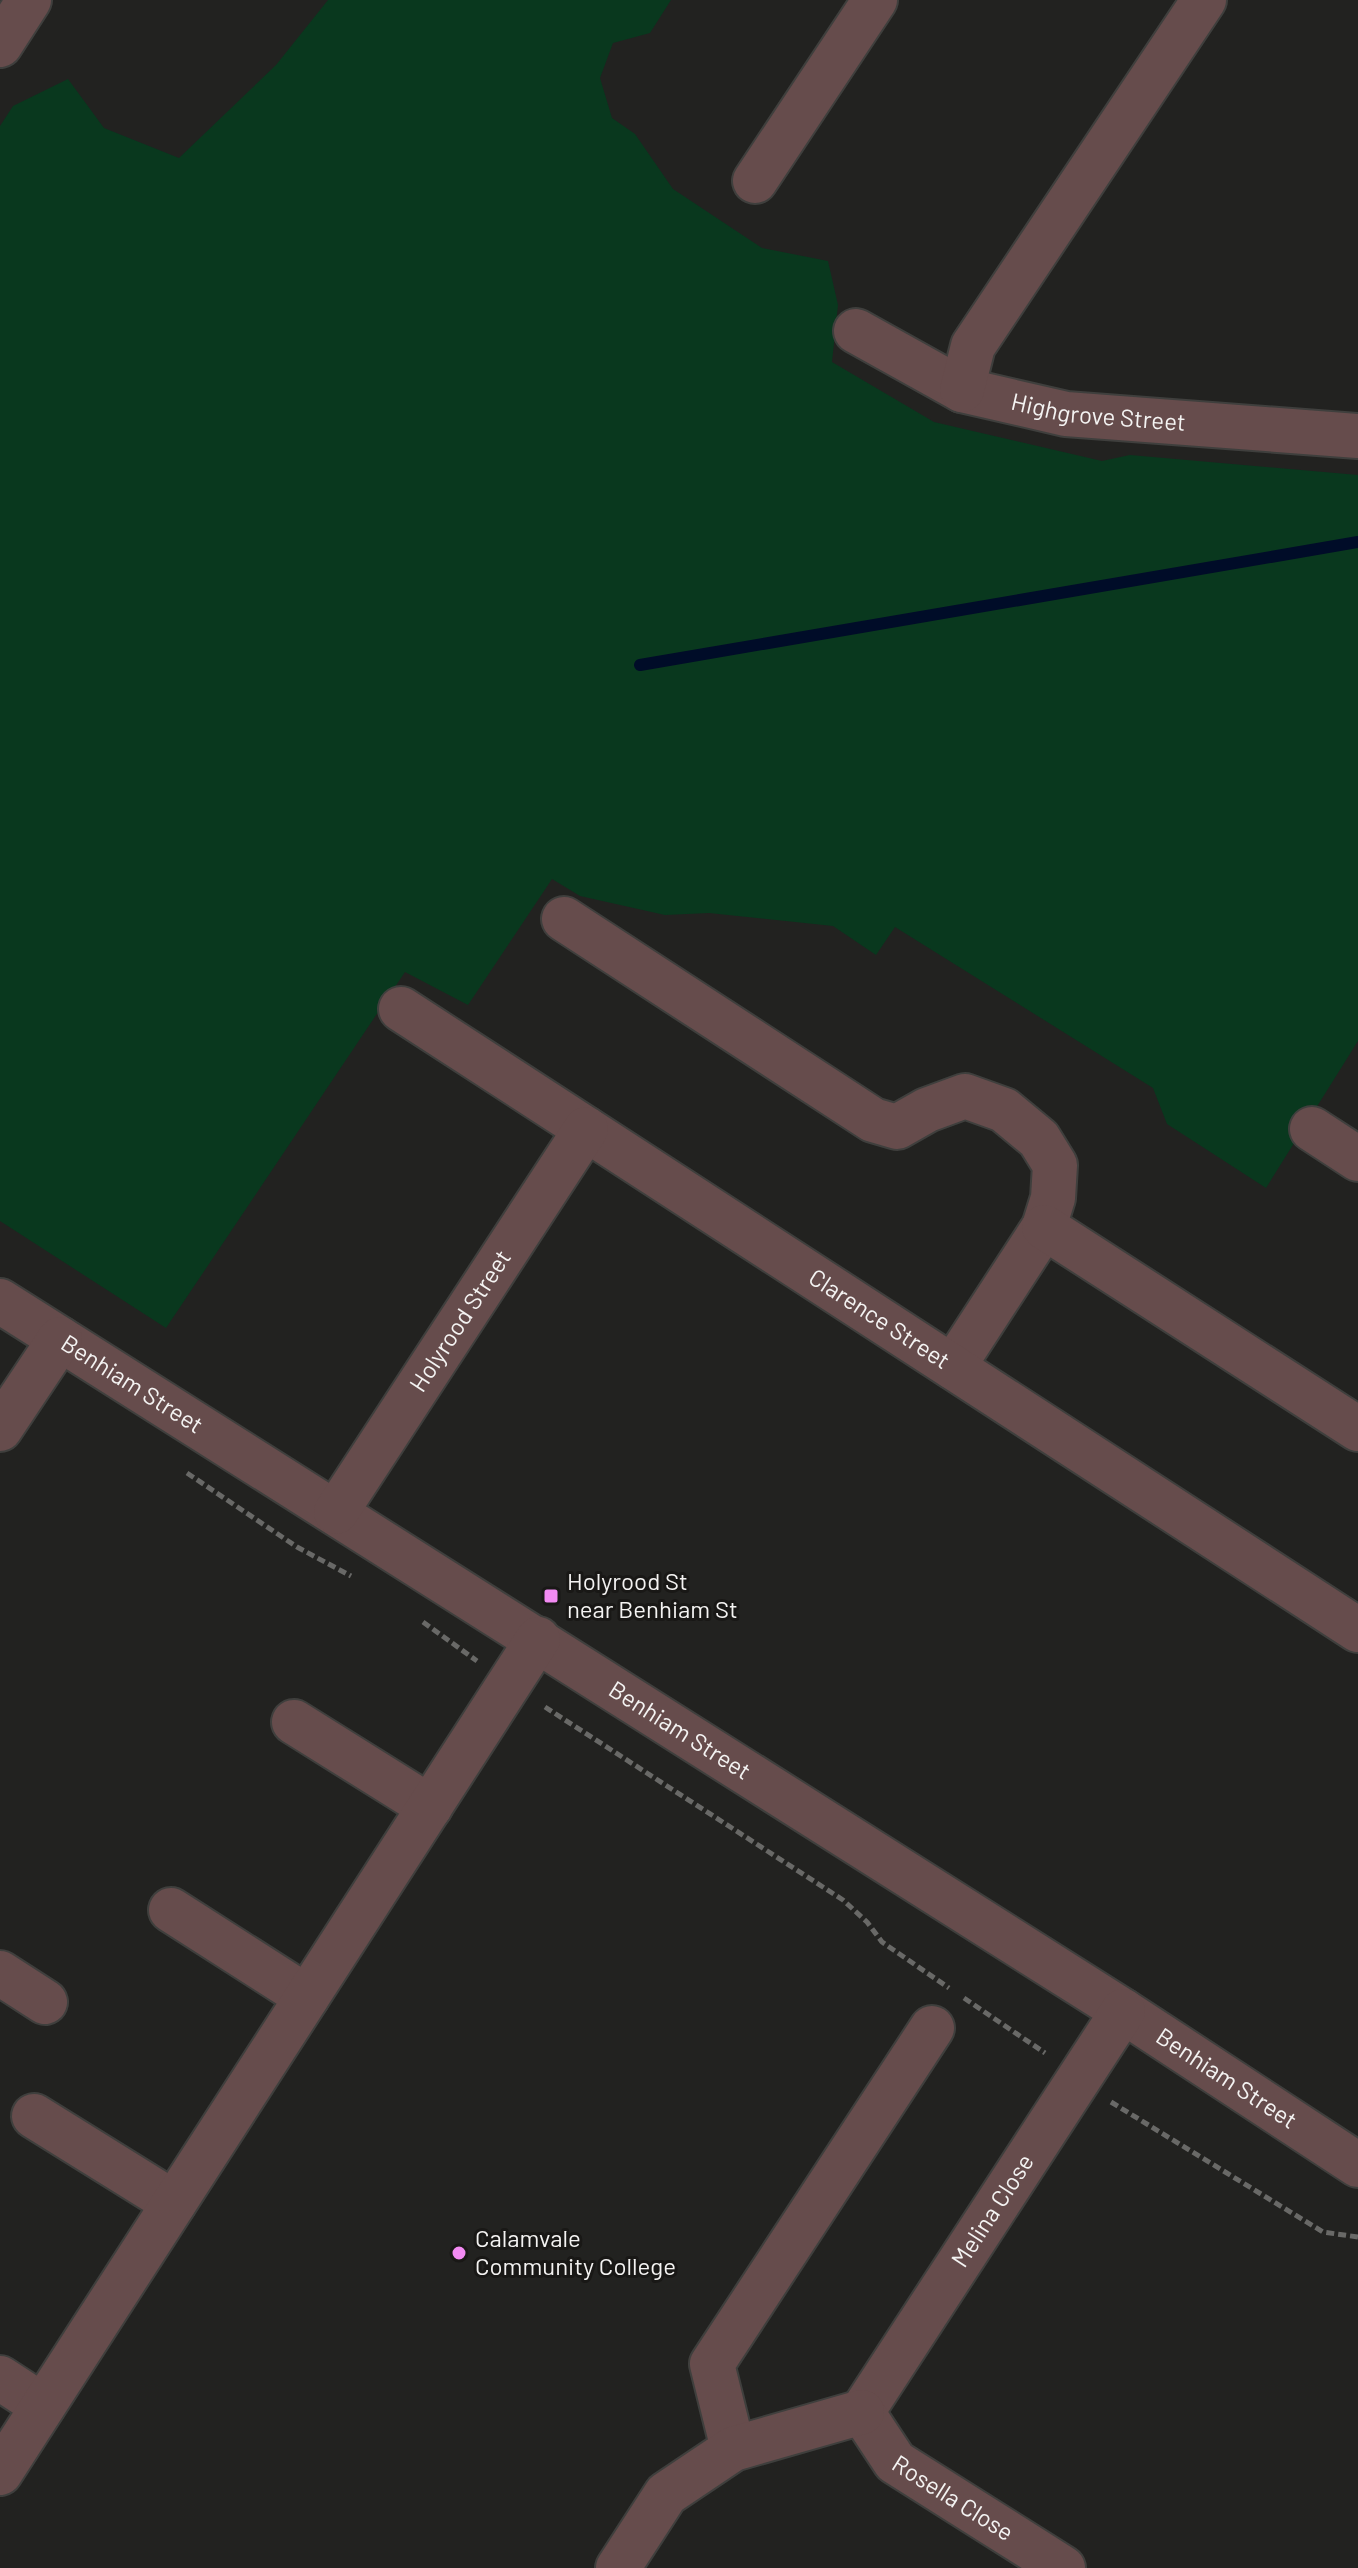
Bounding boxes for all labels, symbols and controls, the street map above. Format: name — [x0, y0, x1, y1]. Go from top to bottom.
street label: Highgrove Street — [1009, 386, 1187, 436]
street label: Holyrood Street — [402, 1244, 516, 1397]
street label: Clarence Street — [804, 1262, 956, 1374]
street label: Benhiam Street — [56, 1327, 209, 1439]
place label: Holyrood St near Benhiam St — [567, 1566, 738, 1623]
marker: Holyrood St near Benhiam St — [542, 1587, 560, 1605]
street label: Benhiam Street — [604, 1674, 757, 1785]
street label: Benhiam Street — [1151, 2021, 1303, 2134]
street label: Melina Close — [944, 2148, 1039, 2272]
place label: Calamvale Community College — [475, 2223, 676, 2280]
marker: Calamvale Community College — [450, 2244, 468, 2262]
street label: Rosella Close — [887, 2448, 1019, 2546]

